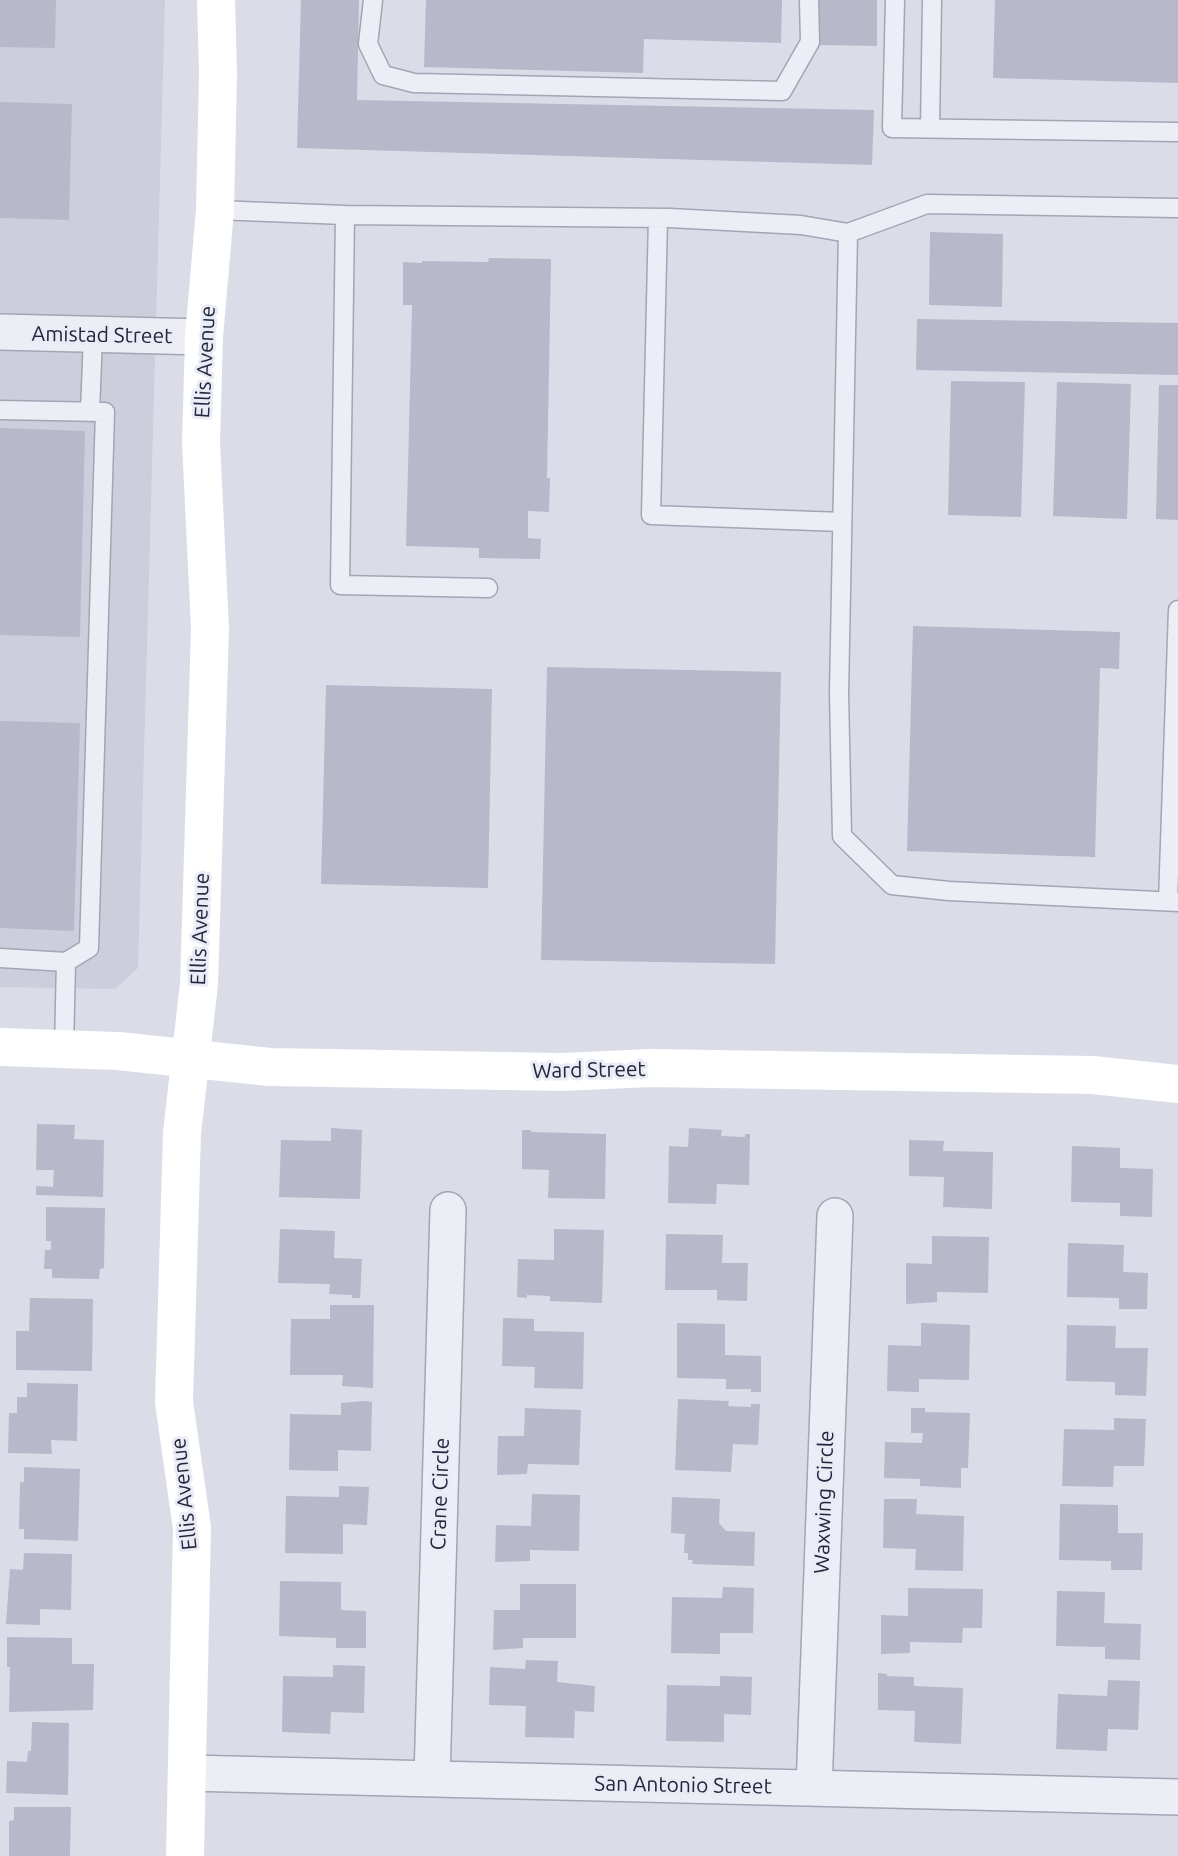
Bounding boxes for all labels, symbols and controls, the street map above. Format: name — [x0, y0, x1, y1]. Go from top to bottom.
street label: Ellis Avenue — [189, 305, 221, 419]
street label: Amistad Street — [31, 321, 173, 349]
street label: Ellis Avenue — [185, 872, 215, 986]
street label: Ward Street — [532, 1056, 646, 1084]
street label: Waxwing Circle — [809, 1430, 839, 1574]
street label: Ellis Avenue — [166, 1437, 202, 1551]
street label: Crane Circle — [425, 1437, 455, 1551]
street label: San Antonio Street — [594, 1771, 772, 1799]

